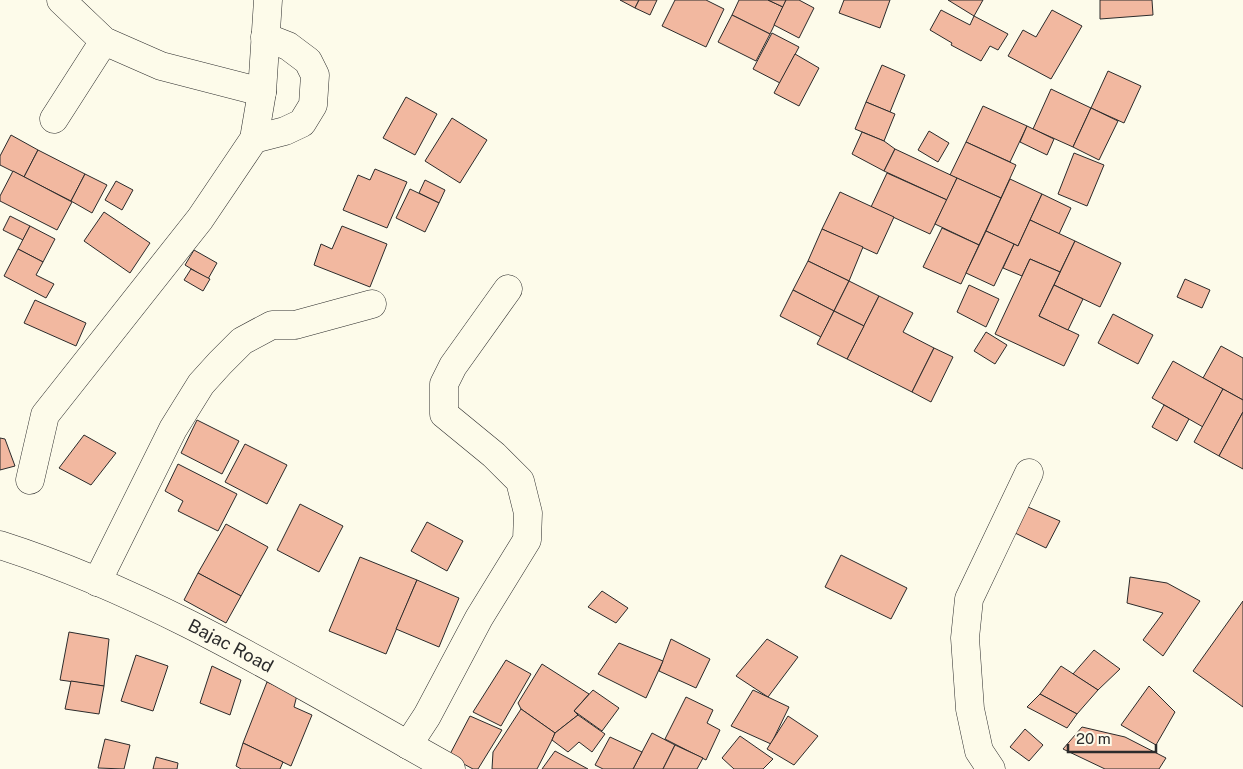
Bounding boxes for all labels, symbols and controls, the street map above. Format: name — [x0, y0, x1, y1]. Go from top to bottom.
street label: Bajac Road — [185, 614, 277, 677]
scale bar — [1068, 722, 1156, 754]
text: 20 m — [1076, 730, 1111, 747]

